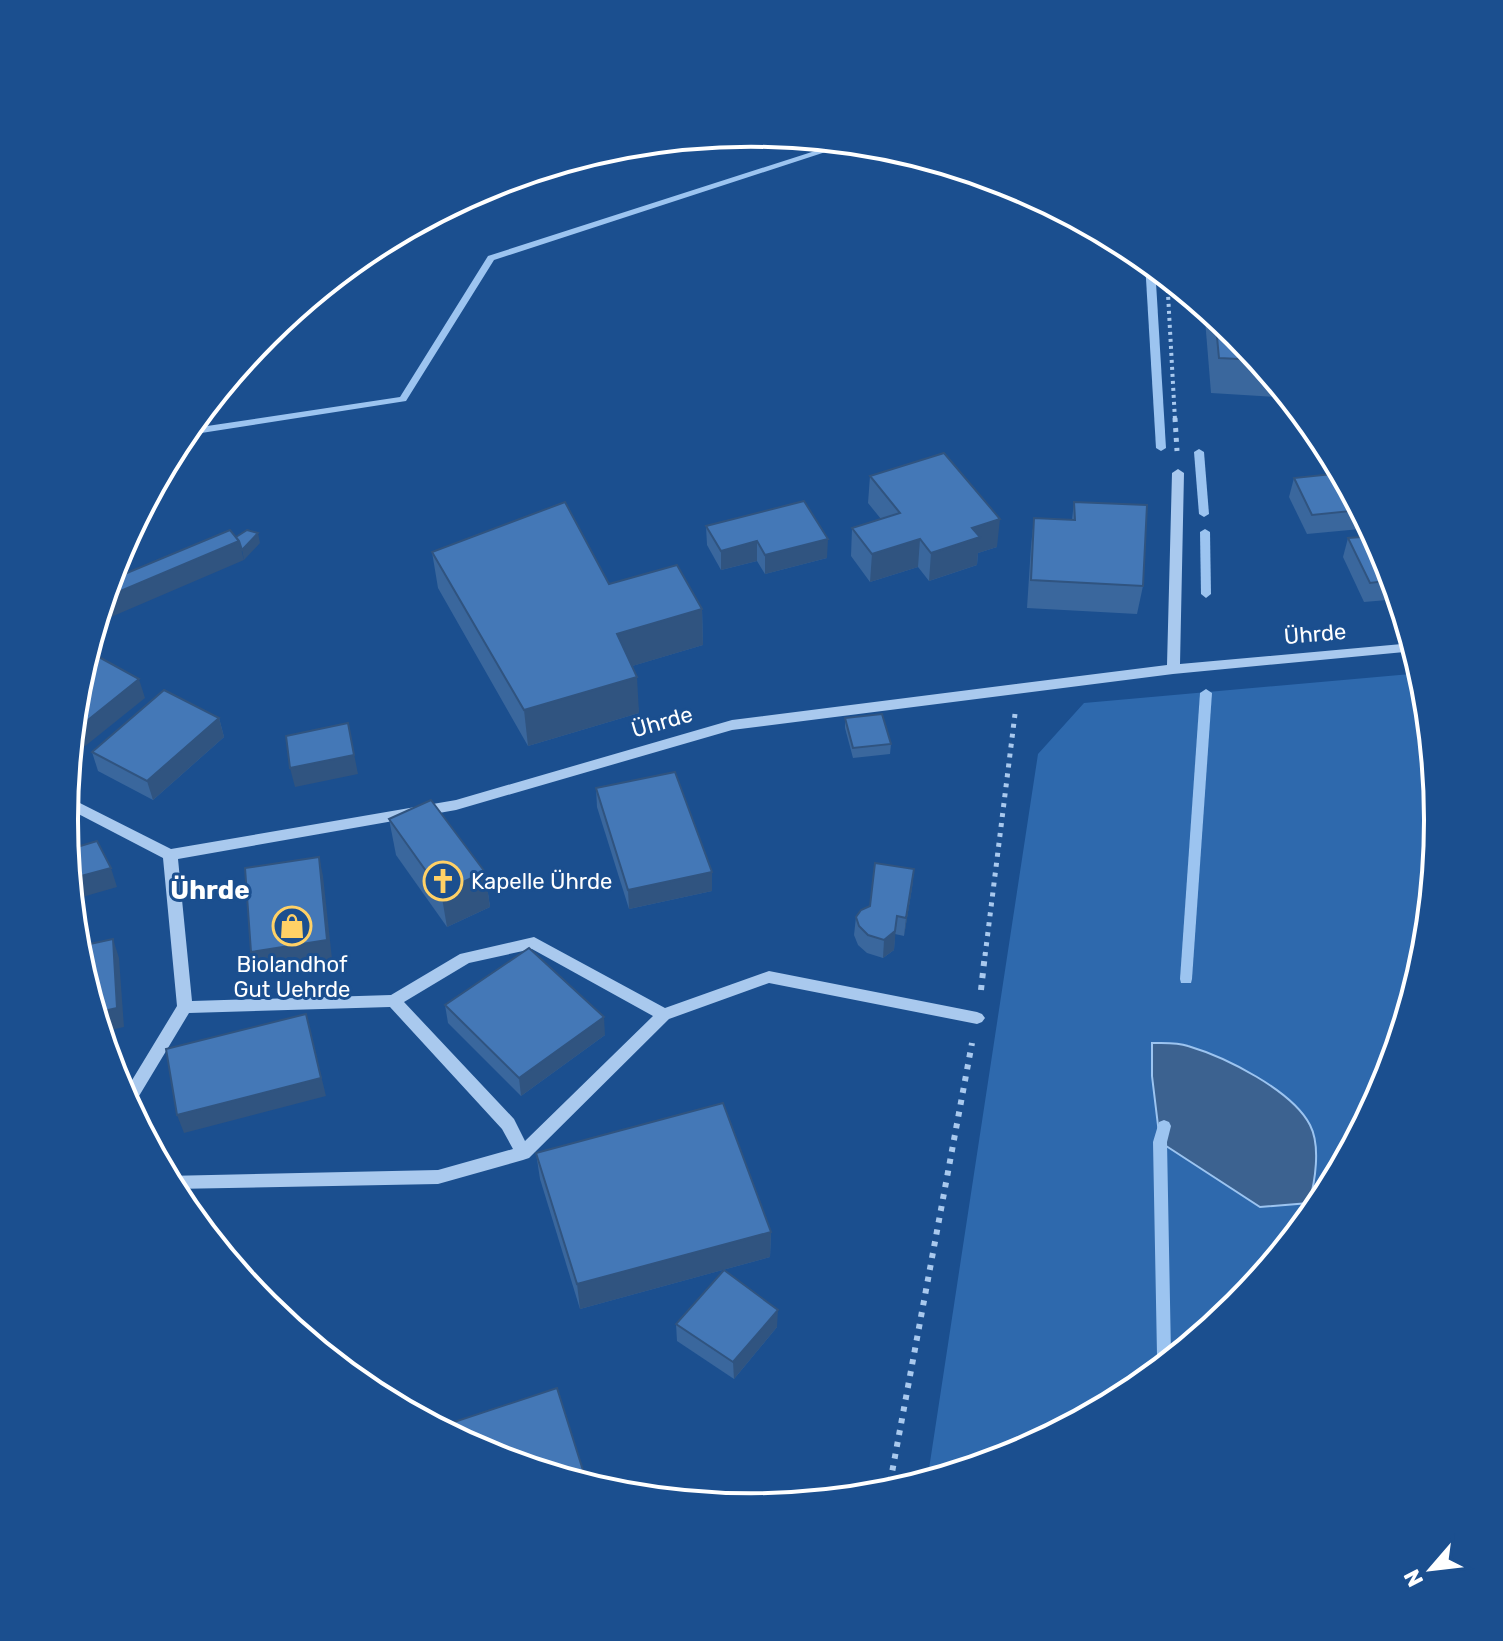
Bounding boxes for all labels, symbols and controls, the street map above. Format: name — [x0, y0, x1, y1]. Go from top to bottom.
street label: Ührde — [1283, 618, 1347, 650]
street label: Ührde — [628, 700, 696, 744]
church icon: Kapelle Ührde — [422, 860, 464, 902]
place label: Kapelle Ührde — [471, 868, 612, 895]
district label: Ührde — [170, 875, 250, 906]
shop icon: Biolandhof Gut Uehrde — [271, 905, 313, 947]
place label: Biolandhof Gut Uehrde — [234, 951, 350, 1003]
north arrow — [1391, 1529, 1471, 1609]
text: N — [1398, 1565, 1429, 1591]

